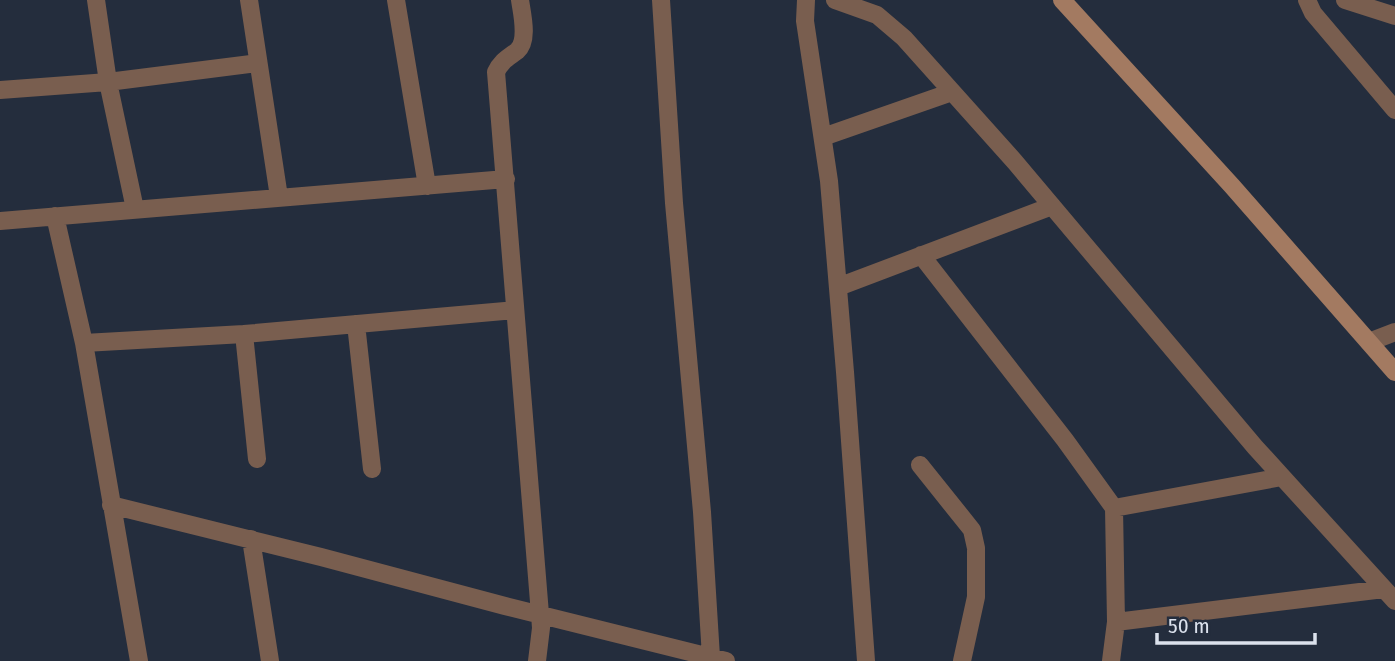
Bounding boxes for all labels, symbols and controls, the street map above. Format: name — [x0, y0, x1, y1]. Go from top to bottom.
scale bar — [1157, 602, 1314, 646]
text: 50 m — [1168, 613, 1210, 639]

